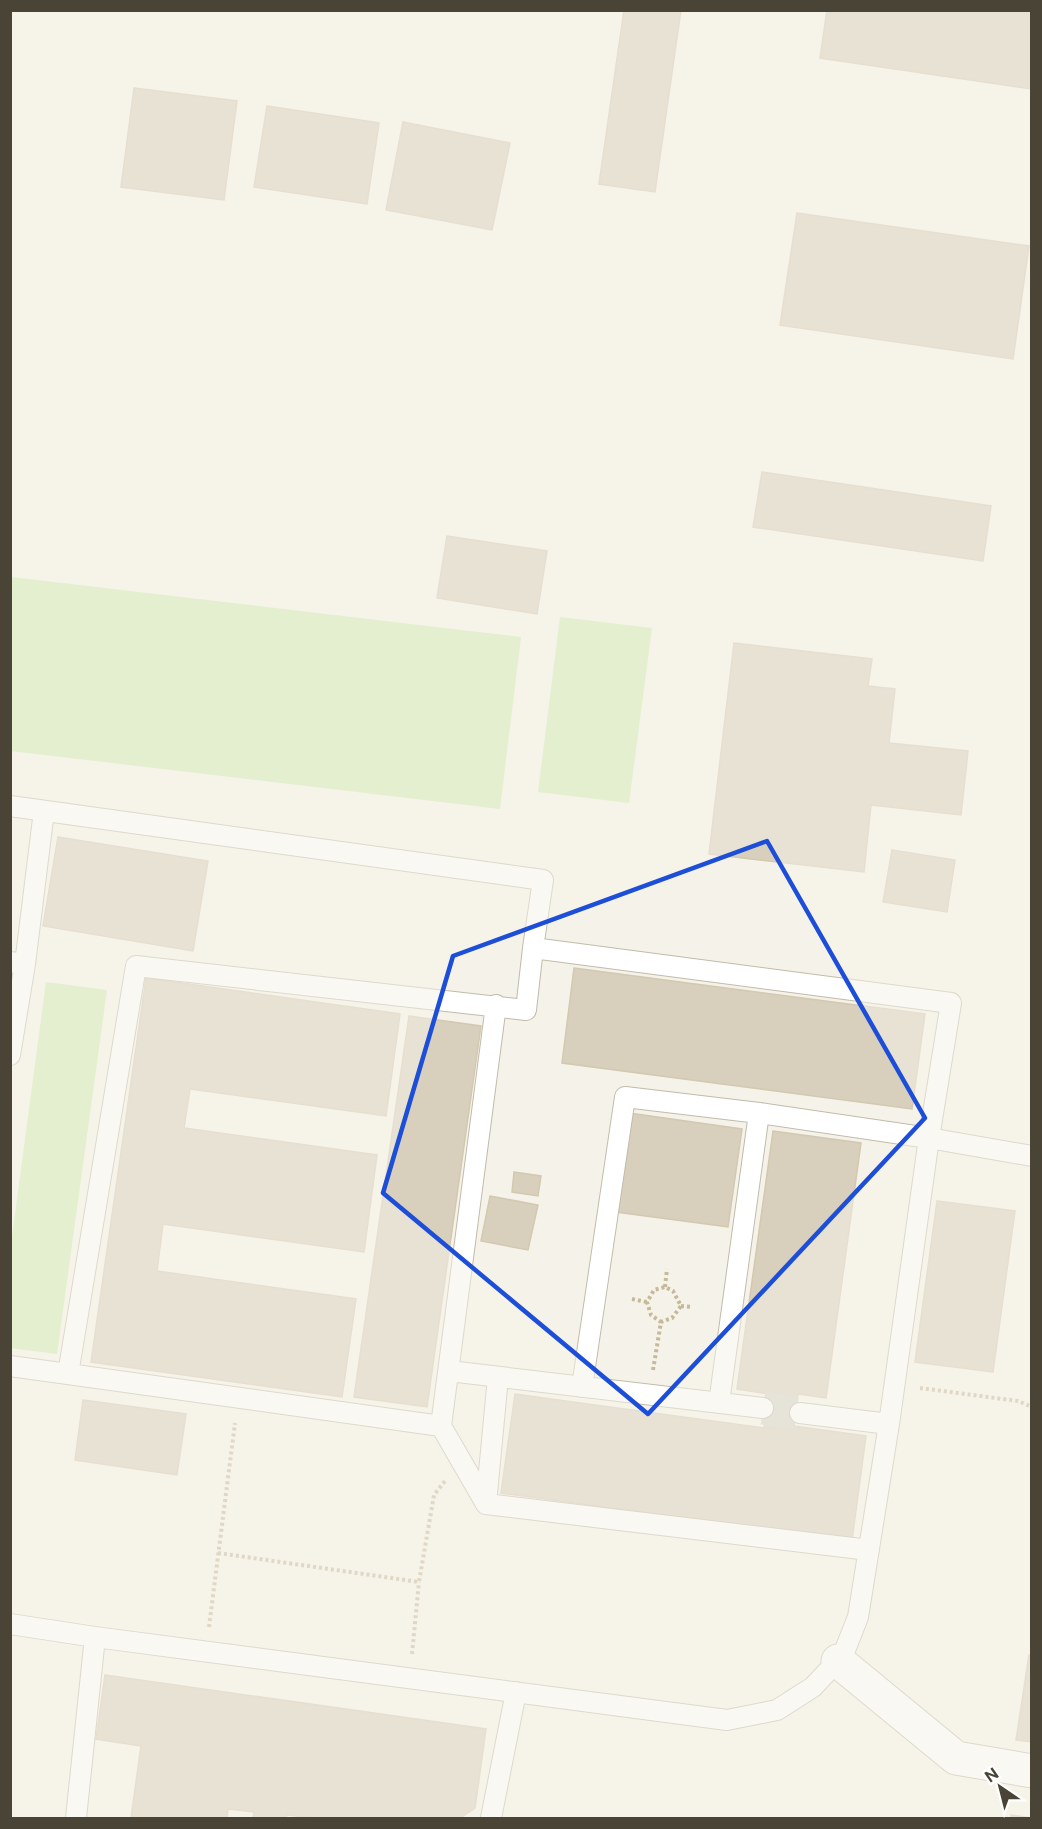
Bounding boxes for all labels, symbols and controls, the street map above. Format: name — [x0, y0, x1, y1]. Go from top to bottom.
north arrow — [970, 1757, 1030, 1817]
text: N — [981, 1764, 1002, 1786]

